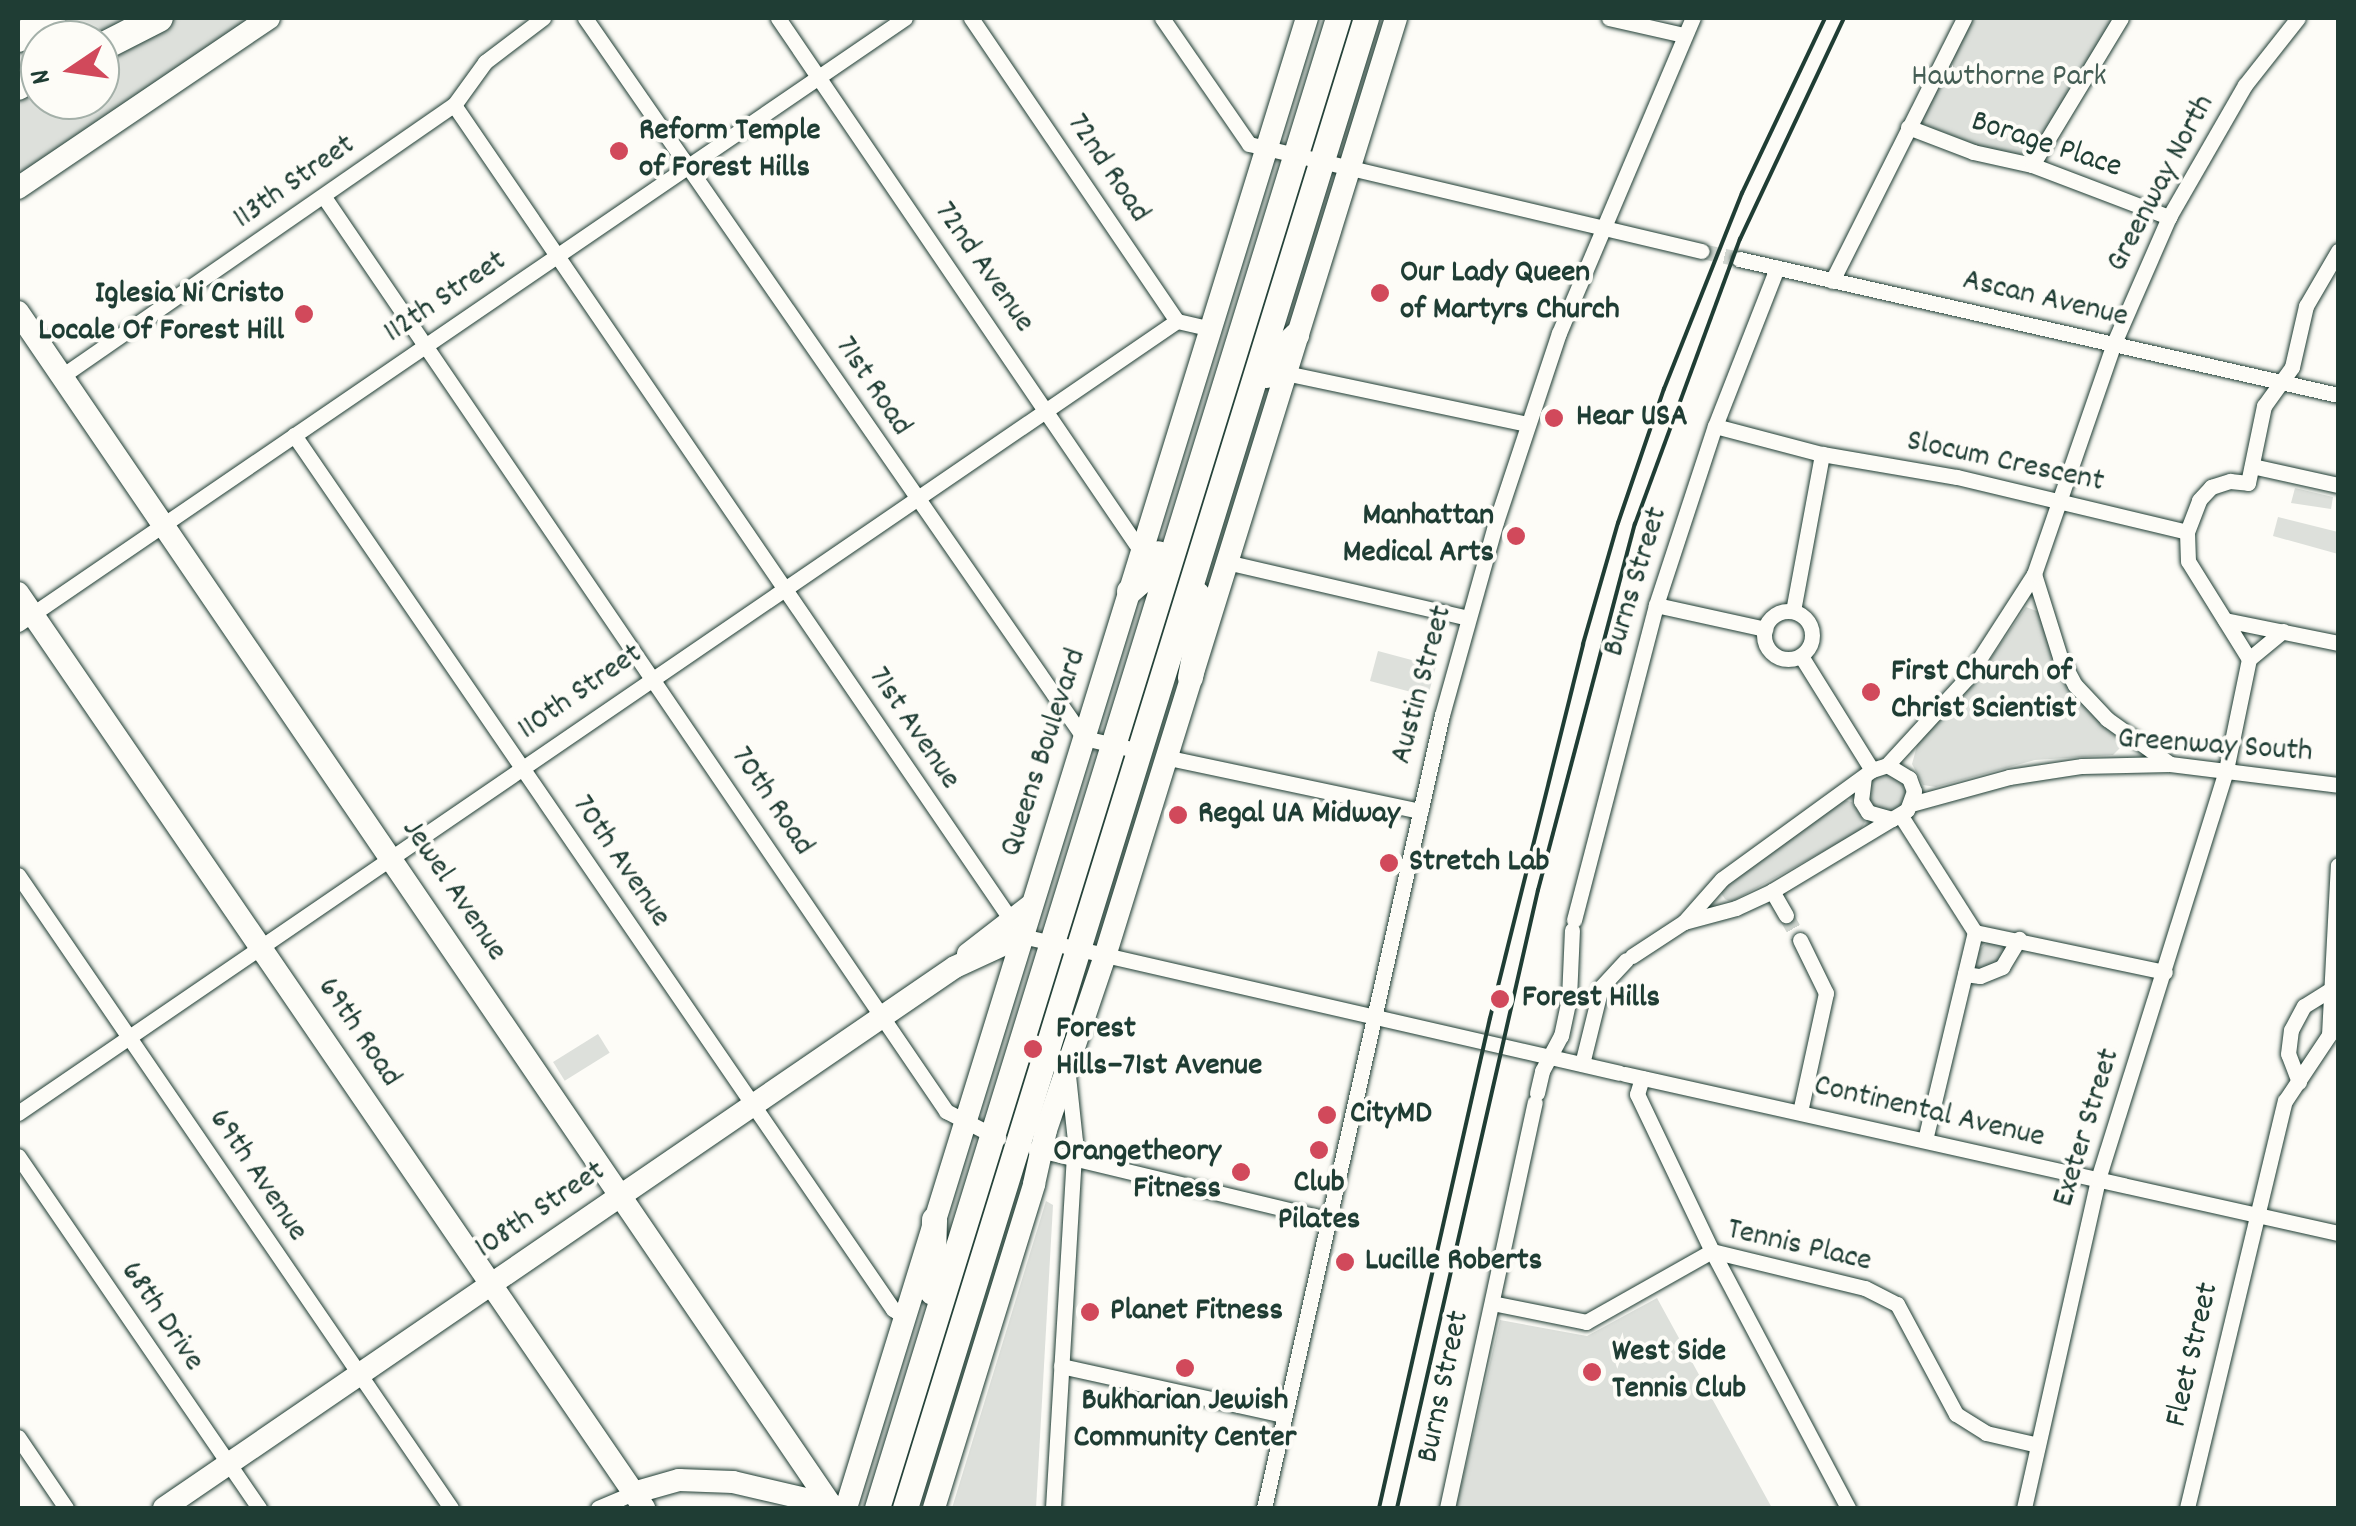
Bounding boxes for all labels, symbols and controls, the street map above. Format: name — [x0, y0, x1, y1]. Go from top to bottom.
north arrow — [20, 20, 120, 120]
park label: Hawthorne Park — [1911, 59, 2107, 97]
text: N — [22, 65, 64, 88]
street label: Greenway North — [2099, 89, 2225, 279]
street label: Borage Place — [1966, 104, 2126, 188]
street label: 72nd Road — [1057, 107, 1157, 231]
place label: Reform Temple of Forest Hills — [639, 114, 821, 189]
street label: 113th Street — [227, 127, 363, 239]
marker: Reform Temple of Forest Hills — [608, 140, 630, 162]
street label: 72nd Avenue — [924, 195, 1042, 341]
street label: 112th Street — [377, 243, 515, 353]
place label: Our Lady Queen of Martyrs Church — [1400, 256, 1620, 331]
street label: Ascan Avenue — [1959, 262, 2131, 338]
place label: Iglesia Ni Cristo Locale Of Forest Hill — [38, 277, 284, 352]
marker: Our Lady Queen of Martyrs Church — [1369, 282, 1391, 304]
marker: Iglesia Ni Cristo Locale Of Forest Hill — [293, 303, 315, 325]
street label: 71st Road — [825, 330, 919, 444]
place label: Hear USA — [1576, 399, 1688, 437]
marker: Hear USA — [1541, 405, 1567, 431]
street label: Slocum Crescent — [1903, 423, 2107, 503]
place label: Manhattan Medical Arts — [1343, 499, 1494, 574]
street label: Burns Street — [1596, 503, 1678, 661]
marker: Manhattan Medical Arts — [1503, 523, 1529, 549]
street label: Austin Street — [1383, 602, 1463, 768]
street label: 110th Street — [511, 636, 651, 750]
street label: Queens Boulevard — [993, 644, 1097, 862]
place label: First Church of Christ Scientist — [1891, 655, 2076, 730]
street label: 71st Avenue — [858, 660, 968, 798]
marker: First Church of Christ Scientist — [1860, 681, 1882, 703]
street label: Greenway South — [2116, 721, 2314, 773]
street label: 70th Road — [721, 740, 821, 864]
street label: 70th Avenue — [562, 789, 678, 935]
place label: Regal UA Midway — [1198, 796, 1400, 834]
marker: Regal UA Midway — [1167, 804, 1189, 826]
street label: Jewel Avenue — [392, 813, 514, 969]
place label: Stretch Lab — [1409, 844, 1549, 882]
marker: Stretch Lab — [1378, 852, 1400, 874]
street label: 69th Road — [307, 971, 409, 1095]
place label: Forest Hills — [1522, 980, 1660, 1018]
marker: Forest Hills — [1487, 986, 1513, 1012]
place label: Forest Hills–71st Avenue — [1056, 1012, 1262, 1087]
marker: Forest Hills–71st Avenue — [1020, 1036, 1046, 1062]
street label: Exeter Street — [2046, 1044, 2130, 1212]
street label: Continental Avenue — [1810, 1068, 2048, 1158]
place label: CityMD — [1350, 1096, 1432, 1134]
street label: 69th Avenue — [199, 1102, 315, 1250]
marker: CityMD — [1314, 1102, 1340, 1128]
place label: Orangetheory Fitness — [1053, 1135, 1221, 1210]
marker: Club Pilates — [1308, 1139, 1330, 1161]
street label: 108th Street — [469, 1153, 613, 1269]
marker: Orangetheory Fitness — [1230, 1161, 1252, 1183]
place label: Club Pilates — [1278, 1166, 1360, 1241]
street label: Tennis Place — [1723, 1212, 1875, 1282]
place label: Lucille Roberts — [1365, 1243, 1542, 1281]
marker: Lucille Roberts — [1334, 1251, 1356, 1273]
street label: 68th Drive — [110, 1255, 212, 1379]
street label: Fleet Street — [2159, 1279, 2229, 1431]
place label: Planet Fitness — [1110, 1293, 1283, 1331]
marker: Planet Fitness — [1079, 1301, 1101, 1323]
street label: Burns Street — [1410, 1308, 1480, 1466]
place label: West Side Tennis Club — [1612, 1335, 1746, 1410]
marker: Bukharian Jewish Community Center — [1174, 1357, 1196, 1379]
marker: West Side Tennis Club — [1581, 1361, 1603, 1383]
place label: Bukharian Jewish Community Center — [1074, 1384, 1296, 1459]

